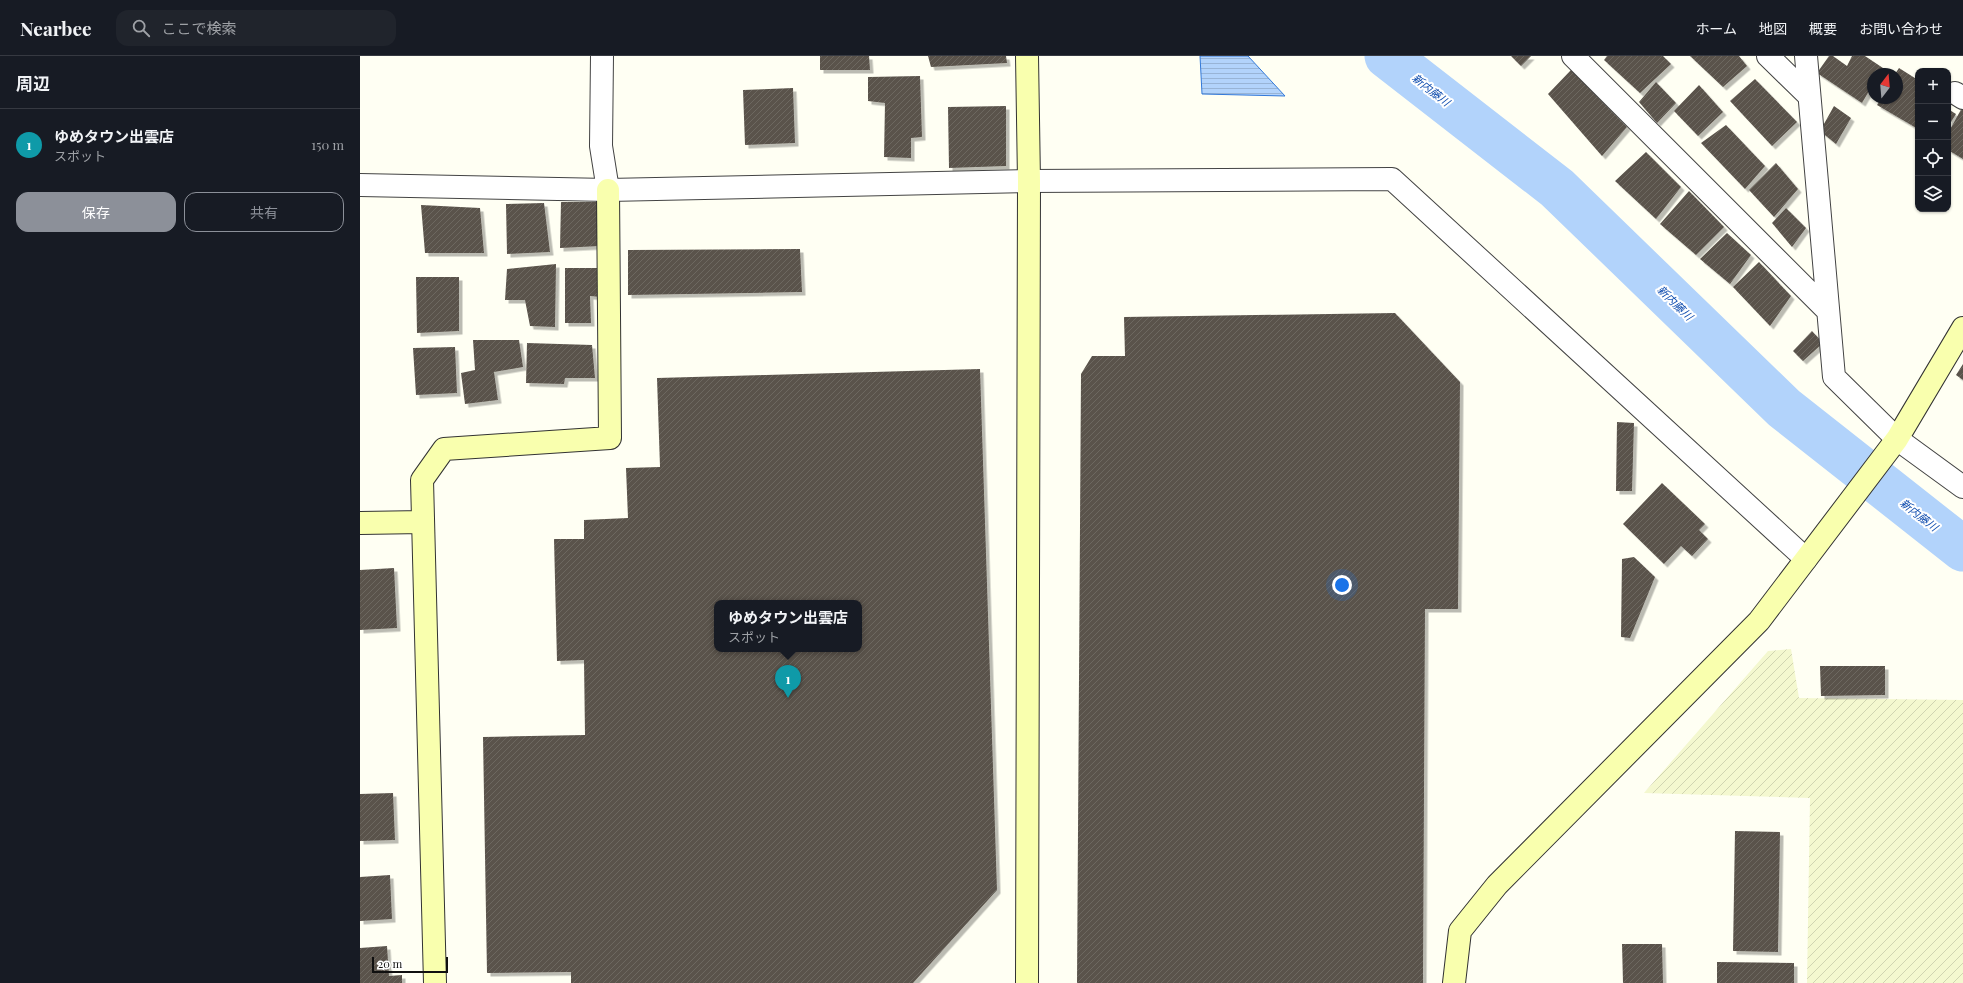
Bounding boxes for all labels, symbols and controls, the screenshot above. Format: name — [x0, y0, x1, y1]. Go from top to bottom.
search box — [116, 10, 396, 46]
text: Nearbee — [20, 15, 92, 41]
icon: search — [130, 17, 152, 39]
text: ここで検索 — [162, 18, 237, 38]
text: ホーム — [1695, 19, 1737, 38]
text: 地図 — [1759, 19, 1787, 38]
text: 概要 — [1809, 19, 1837, 38]
text: お問い合わせ — [1859, 19, 1943, 38]
north arrow — [1867, 68, 1903, 104]
map controls — [1915, 68, 1951, 212]
button: + — [1915, 68, 1951, 104]
water label: 新内藤川 — [1409, 70, 1454, 110]
text: 周辺 — [16, 72, 50, 94]
button: − — [1915, 104, 1951, 140]
text: ゆめタウン出雲店 — [54, 126, 174, 146]
text: 1 — [27, 136, 31, 153]
text: 150 m — [311, 136, 344, 153]
button: locate — [1915, 140, 1951, 176]
text: スポット — [54, 147, 106, 164]
button: layers — [1915, 176, 1951, 212]
button: 保存 — [16, 192, 176, 232]
button: 共有 — [184, 192, 344, 232]
water label: 新内藤川 — [1654, 282, 1697, 324]
water label: 新内藤川 — [1897, 495, 1942, 535]
your location — [1332, 575, 1352, 595]
popup — [714, 600, 862, 652]
text: ゆめタウン出雲店 — [728, 607, 848, 627]
text: スポット — [728, 628, 780, 645]
pin: 1 — [775, 665, 801, 698]
scale bar — [372, 955, 448, 974]
text: 20 m — [378, 956, 402, 971]

